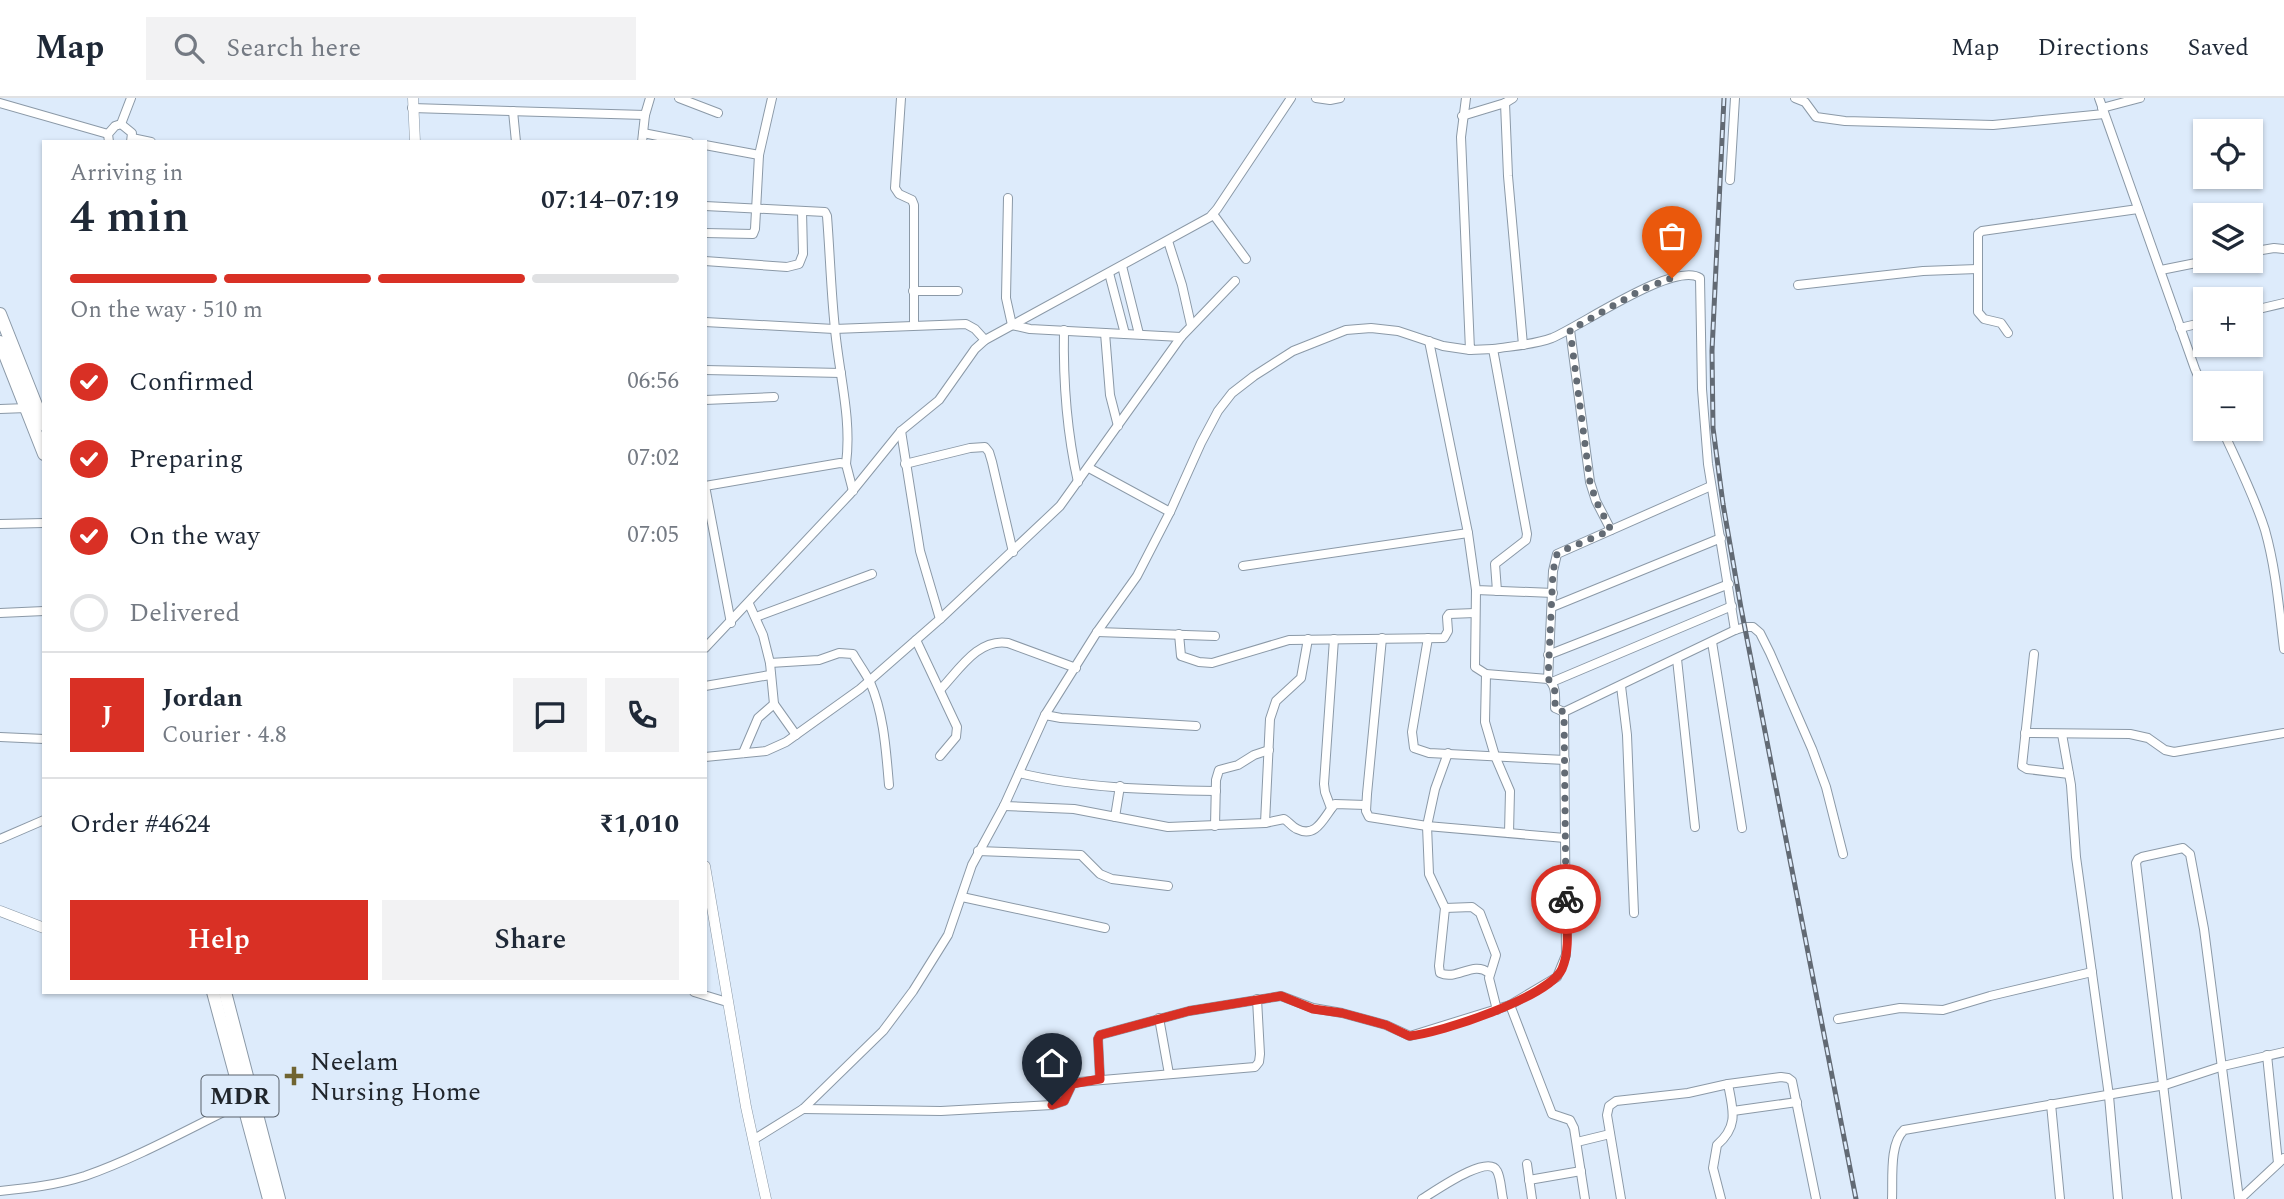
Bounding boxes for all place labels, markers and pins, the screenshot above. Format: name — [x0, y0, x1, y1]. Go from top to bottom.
pin — [1642, 206, 1702, 278]
pin — [1022, 1033, 1082, 1105]
place label: Neelam Nursing Home — [310, 1042, 481, 1112]
marker: Neelam Nursing Home — [284, 1066, 304, 1086]

